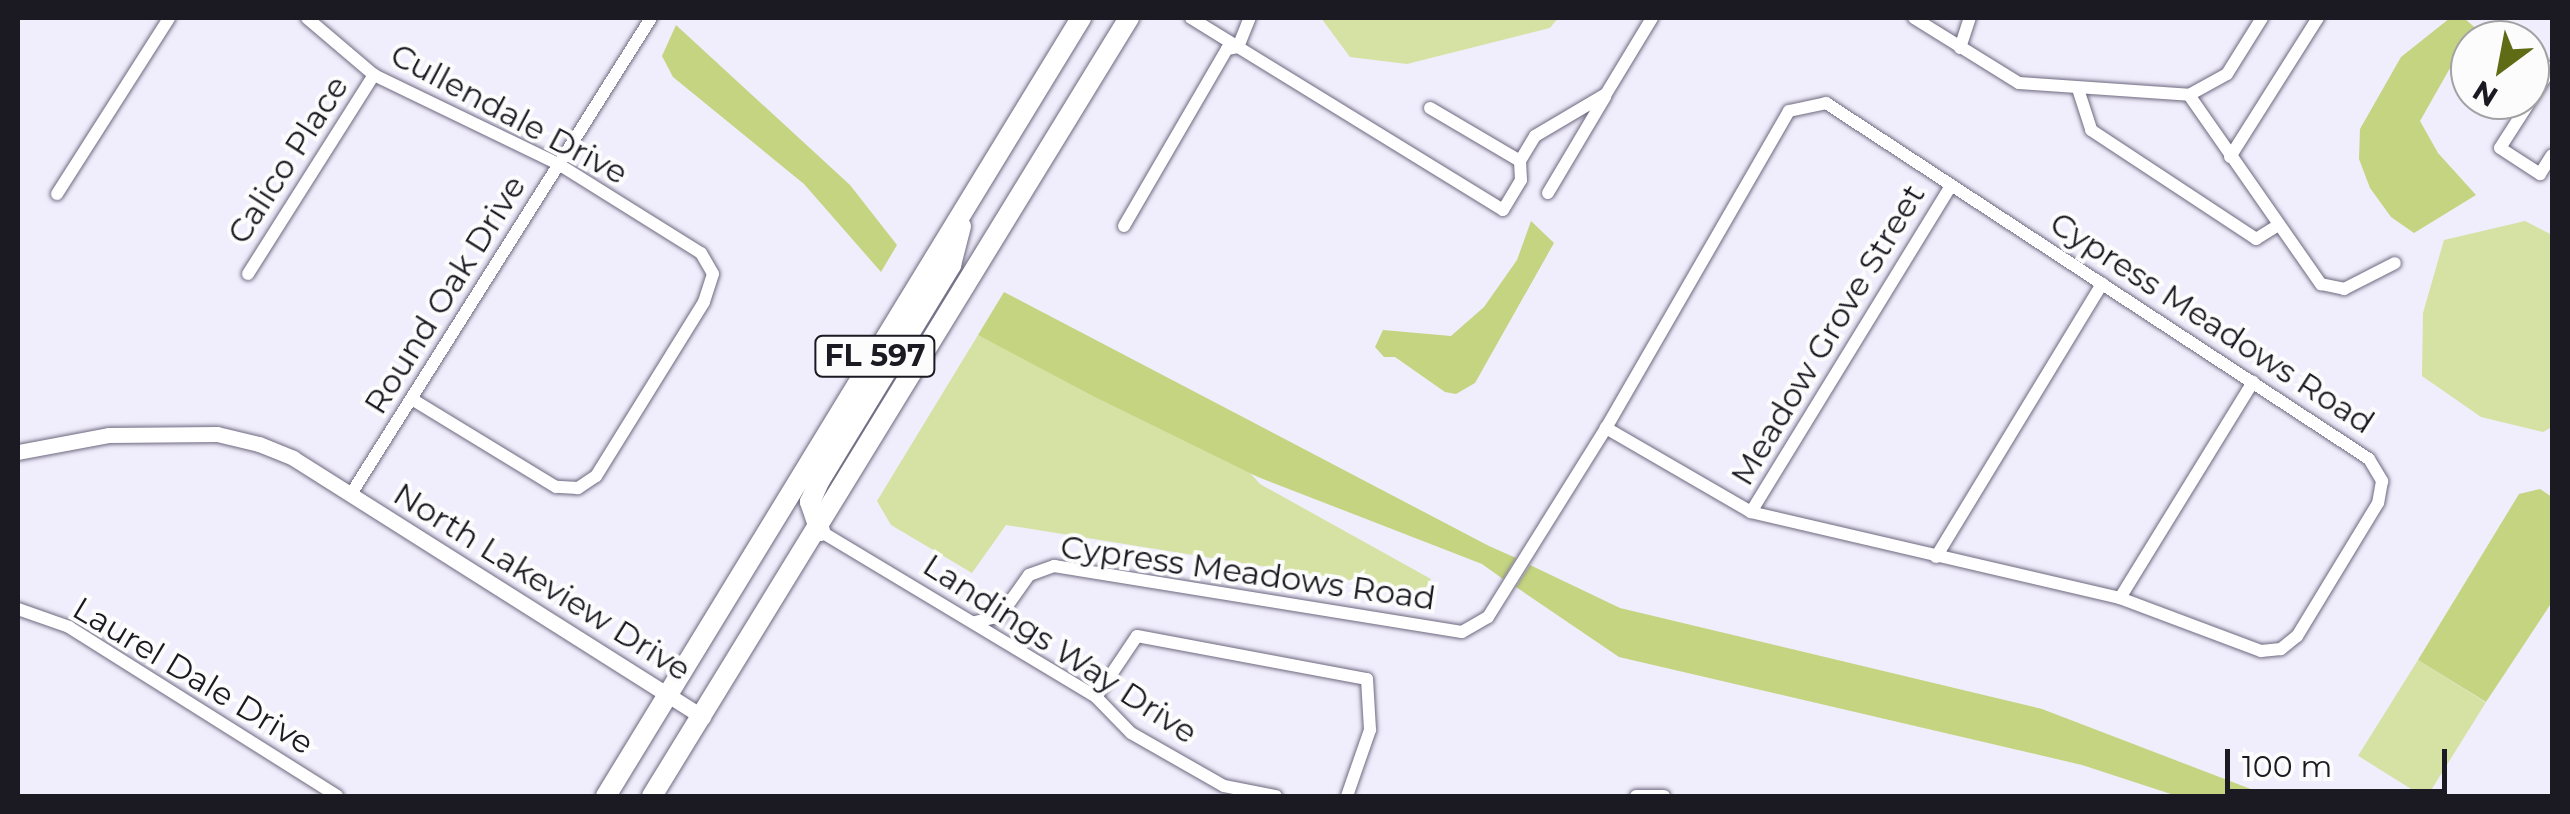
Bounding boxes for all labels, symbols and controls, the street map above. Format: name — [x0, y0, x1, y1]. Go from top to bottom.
north arrow — [2450, 20, 2550, 120]
street label: Cullendale Drive — [384, 35, 634, 193]
street label: Calico Place — [220, 69, 356, 251]
text: N — [2467, 73, 2504, 114]
street label: Round Oak Drive — [356, 169, 534, 421]
street label: Meadow Grove Street — [1723, 178, 1933, 492]
street label: Cypress Meadows Road — [2043, 204, 2381, 442]
road number: FL 597 — [812, 331, 938, 381]
street label: North Lakeview Drive — [386, 475, 698, 689]
street label: Cypress Meadows Road — [1058, 528, 1438, 618]
street label: Landings Way Drive — [916, 546, 1204, 752]
street label: Laurel Dale Drive — [66, 589, 320, 763]
scale bar — [2230, 729, 2452, 791]
text: 100 m — [2242, 748, 2332, 785]

